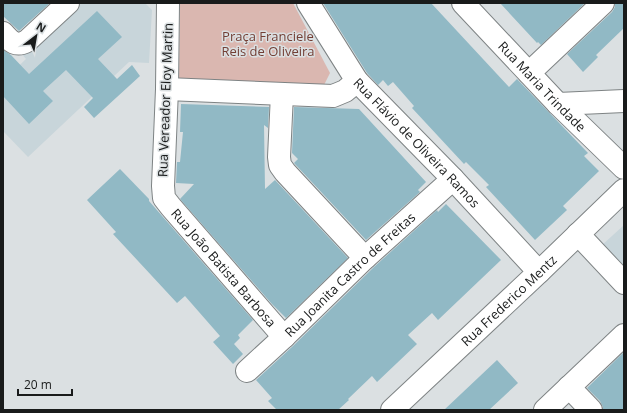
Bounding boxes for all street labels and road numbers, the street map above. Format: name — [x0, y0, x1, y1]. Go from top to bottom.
street label: Rua Vereador Eloy Martin — [153, 23, 177, 177]
street label: Rua Maria Trindade — [494, 37, 590, 135]
street label: Rua Flávio de Oliveira Ramos — [350, 74, 484, 212]
street label: Rua João Batista Barbosa — [167, 205, 280, 331]
street label: Rua Joanita Castro de Freitas — [280, 208, 419, 341]
street label: Rua Frederico Mentz — [457, 251, 560, 350]

